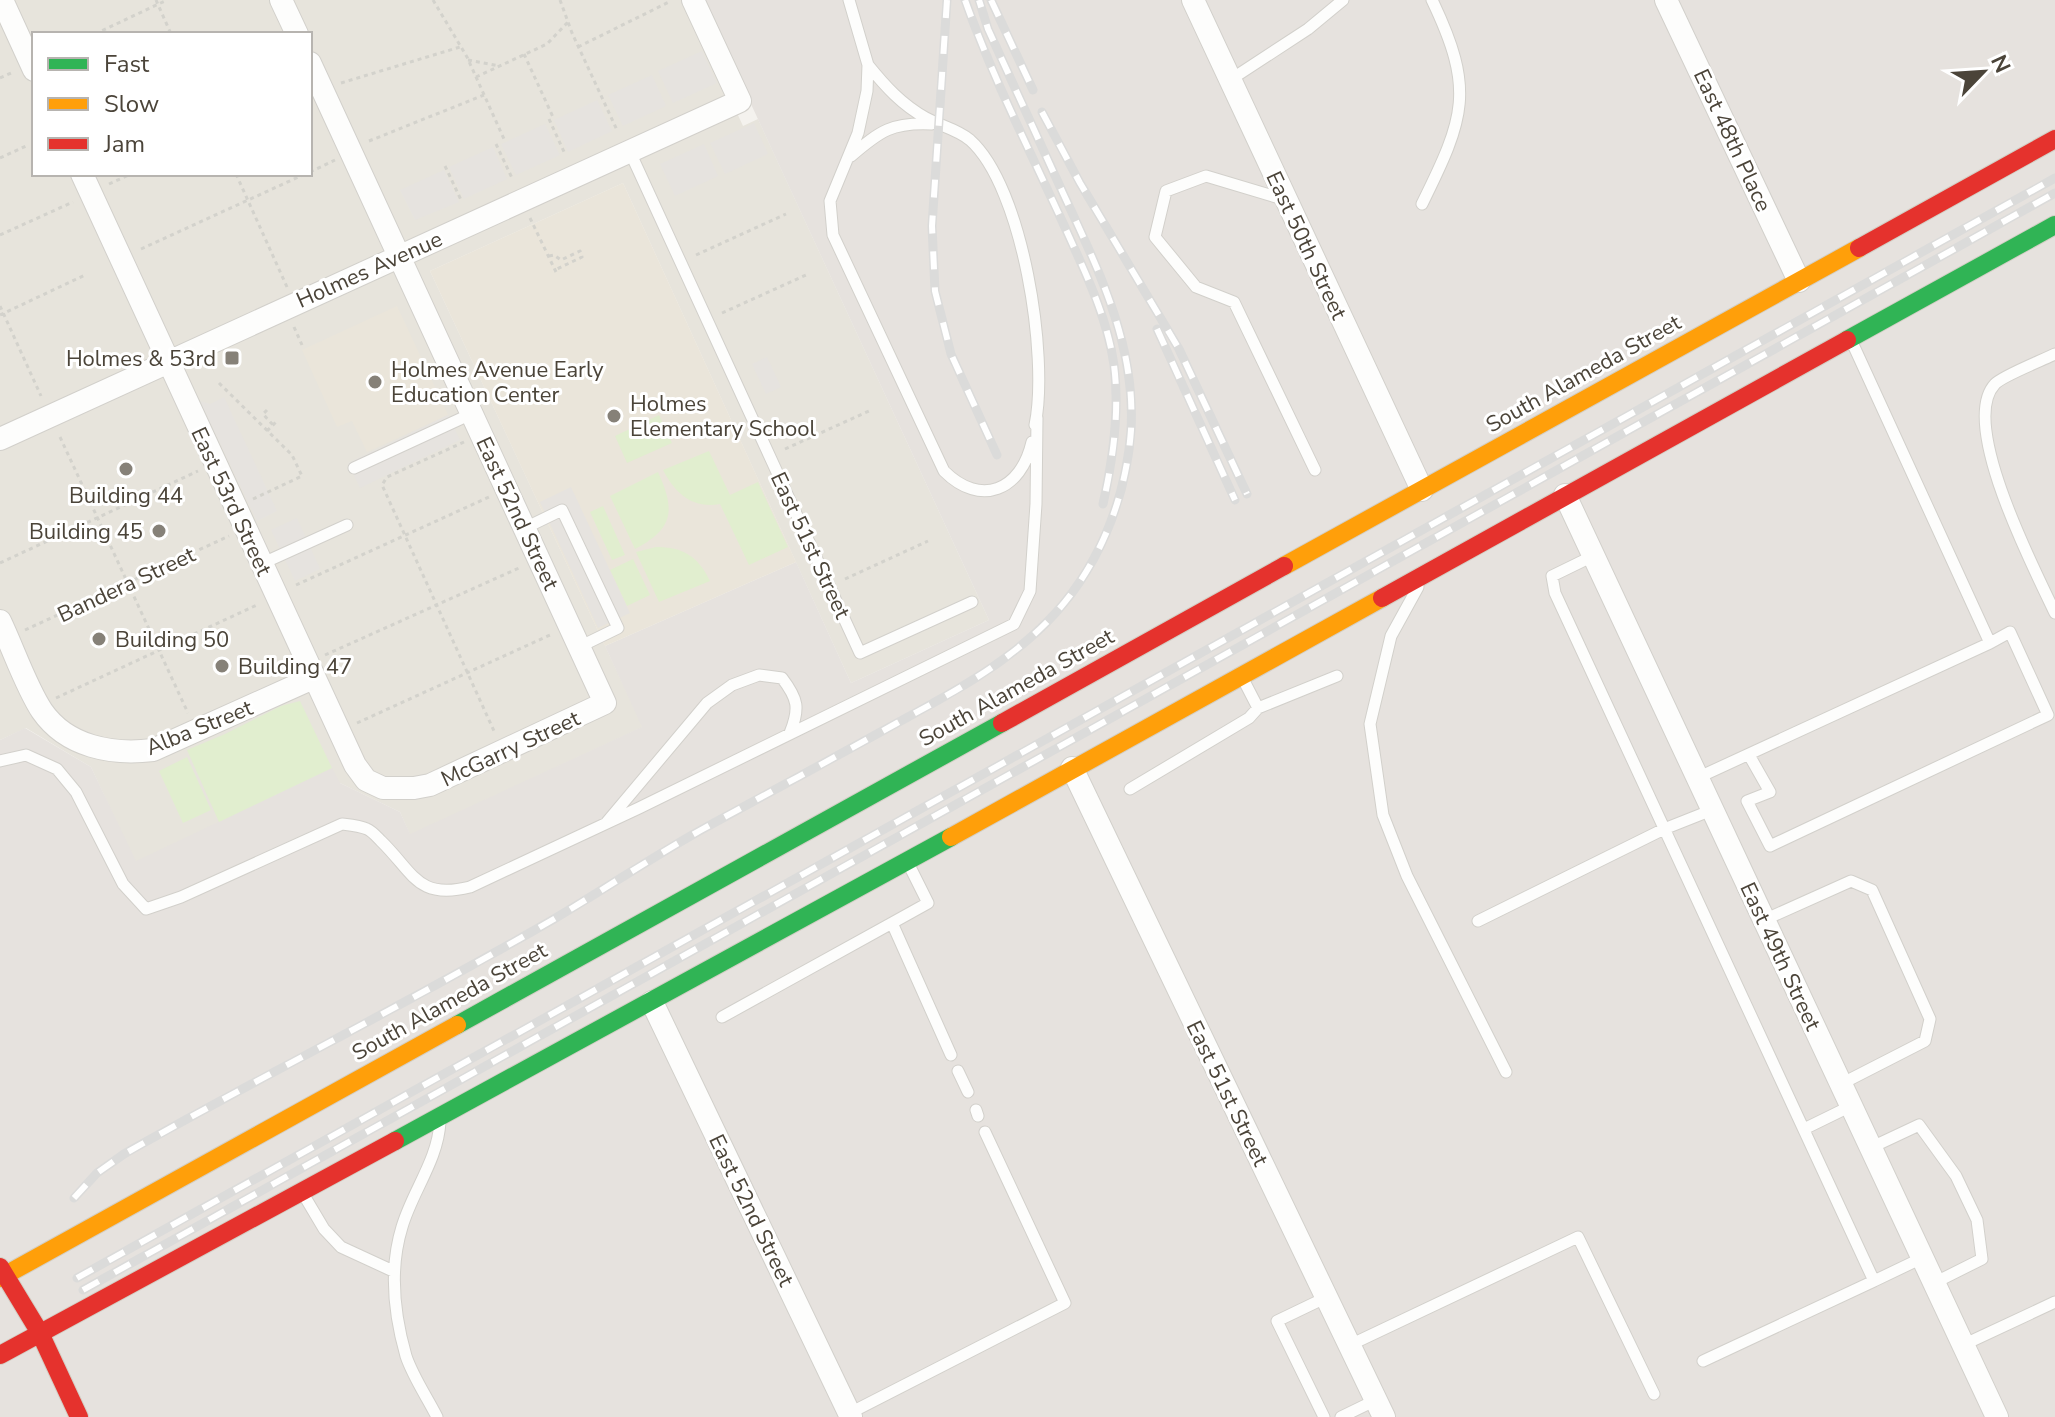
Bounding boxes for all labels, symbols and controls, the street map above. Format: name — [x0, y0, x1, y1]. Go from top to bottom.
legend — [32, 32, 312, 176]
north arrow — [1943, 32, 2023, 112]
text: Fast — [104, 48, 150, 80]
text: N — [1983, 50, 2017, 78]
street label: East 48th Place — [1686, 64, 1778, 217]
text: Slow — [104, 88, 159, 120]
text: Jam — [103, 128, 145, 160]
street label: East 50th Street — [1259, 166, 1354, 325]
street label: Holmes Avenue — [292, 224, 447, 316]
street label: South Alameda Street — [1480, 308, 1687, 440]
place label: Holmes & 53rd — [66, 344, 216, 374]
marker: Holmes & 53rd — [223, 349, 241, 367]
place label: Holmes Avenue Early Education Center — [391, 355, 604, 410]
marker: Holmes Avenue Early Education Center — [366, 373, 384, 391]
place label: Holmes Elementary School — [630, 389, 816, 444]
marker: Holmes Elementary School — [605, 407, 623, 425]
street label: East 53rd Street — [184, 422, 279, 581]
street label: East 52nd Street — [469, 432, 566, 595]
marker: Building 44 — [117, 460, 135, 478]
street label: East 51st Street — [763, 467, 857, 624]
place label: Building 44 — [69, 481, 183, 511]
place label: Building 45 — [29, 517, 143, 547]
marker: Building 45 — [150, 522, 168, 540]
street label: Bandera Street — [53, 540, 200, 630]
street label: South Alameda Street — [913, 622, 1120, 754]
place label: Building 50 — [115, 625, 229, 655]
marker: Building 50 — [90, 630, 108, 648]
place label: Building 47 — [238, 652, 352, 682]
marker: Building 47 — [213, 657, 231, 675]
street label: Alba Street — [142, 693, 258, 763]
street label: McGarry Street — [436, 703, 585, 794]
street label: East 49th Street — [1733, 877, 1828, 1036]
street label: South Alameda Street — [346, 936, 553, 1068]
street label: East 51st Street — [1179, 1016, 1275, 1171]
street label: East 52nd Street — [701, 1129, 801, 1292]

